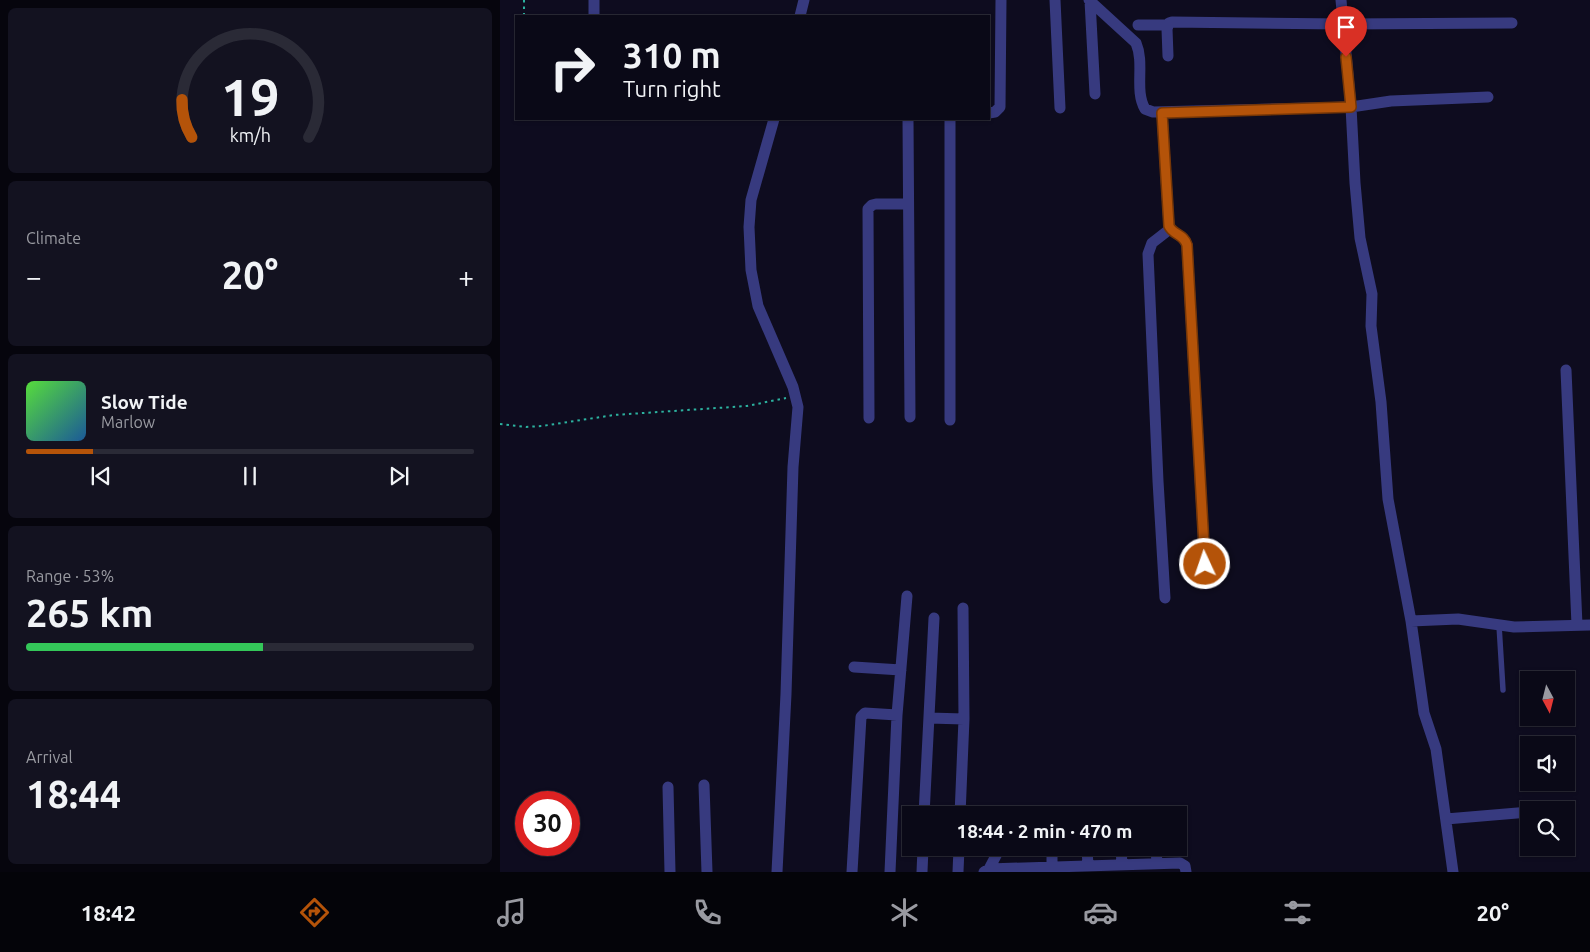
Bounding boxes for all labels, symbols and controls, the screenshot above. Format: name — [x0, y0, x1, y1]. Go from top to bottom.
pin — [1325, 6, 1367, 57]
icon: arrive — [1332, 13, 1360, 41]
icon: right — [540, 35, 605, 100]
text: 310 m — [623, 35, 721, 75]
text: 19 — [221, 68, 279, 126]
text: Turn right — [623, 76, 721, 101]
text: km/h — [229, 125, 271, 145]
text: Climate — [26, 229, 81, 247]
text: 20° — [222, 254, 278, 296]
text: − — [26, 261, 42, 292]
text: + — [458, 261, 474, 292]
text: Slow Tide — [101, 391, 188, 413]
text: Marlow — [101, 413, 155, 431]
icon: previous — [87, 462, 115, 490]
icon: pause — [236, 462, 264, 490]
icon: next — [385, 462, 413, 490]
position arrow — [1178, 537, 1230, 589]
text: Range · 53% — [26, 567, 114, 585]
text: 265 km — [26, 592, 153, 634]
north arrow — [1520, 671, 1575, 726]
map controls — [1520, 671, 1575, 856]
button: sound — [1520, 736, 1575, 791]
text: Arrival — [26, 748, 73, 766]
text: 18:44 — [26, 773, 121, 815]
speed limit sign: 30 — [515, 791, 580, 856]
button: search — [1520, 801, 1575, 856]
text: 18:44 · 2 min · 470 m — [957, 820, 1132, 842]
icon: directions — [297, 895, 332, 930]
icon: music — [494, 895, 529, 930]
icon: phone — [690, 895, 725, 930]
icon: climate — [887, 895, 922, 930]
icon: car — [1083, 895, 1118, 930]
icon: filters — [1280, 895, 1315, 930]
text: 18:42 — [81, 900, 136, 925]
text: 20° — [1477, 900, 1509, 925]

